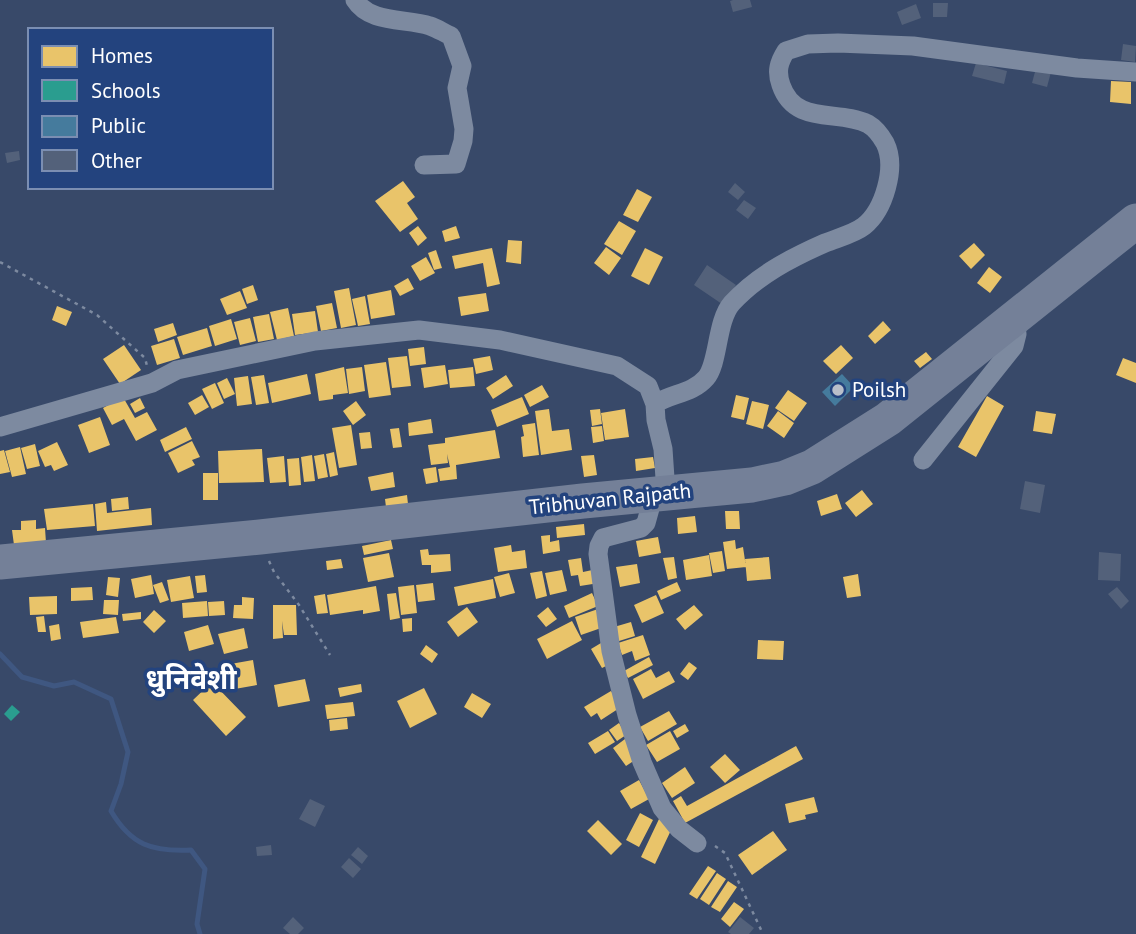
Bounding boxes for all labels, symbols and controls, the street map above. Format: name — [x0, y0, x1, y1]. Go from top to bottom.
legend — [28, 28, 273, 189]
text: Homes — [91, 42, 153, 69]
text: Schools — [91, 77, 161, 104]
text: Public — [91, 112, 146, 139]
text: Other — [91, 147, 142, 174]
place label: Poilsh — [852, 376, 906, 403]
marker: Poilsh — [830, 382, 846, 398]
street label: Tribhuvan Rajpath — [528, 477, 692, 520]
district label: धुनिवेशी — [145, 660, 237, 697]

